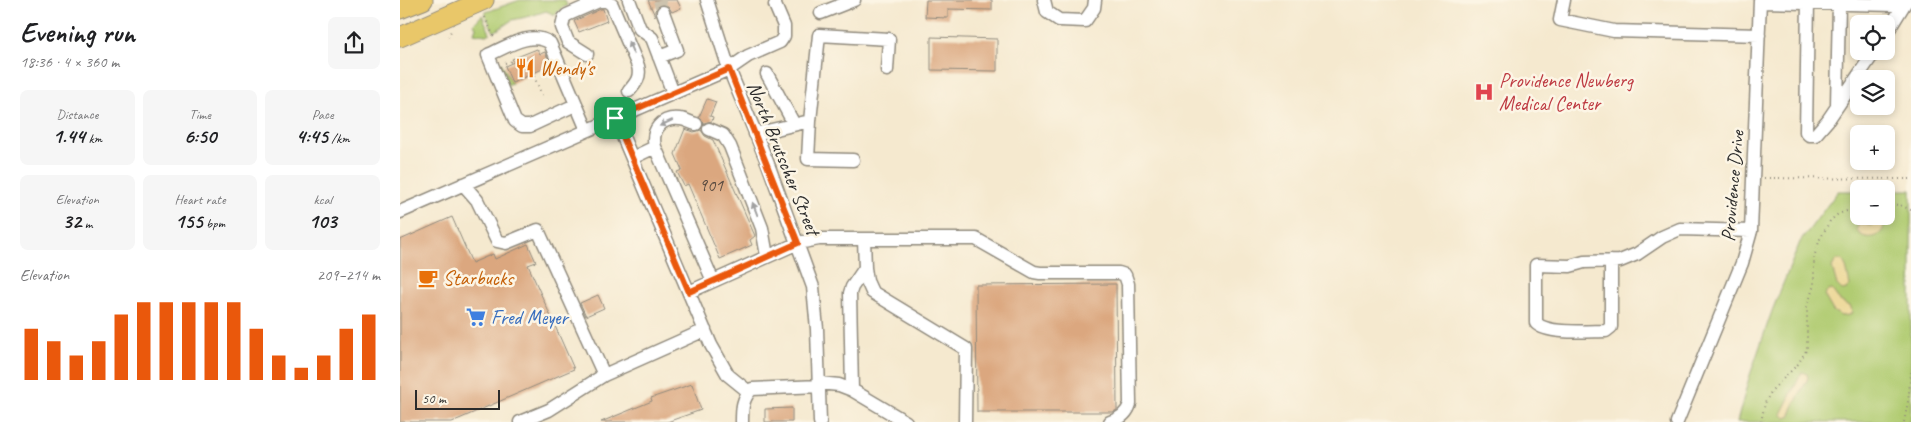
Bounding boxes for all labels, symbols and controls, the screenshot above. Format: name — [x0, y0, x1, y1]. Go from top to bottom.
text: Evening run — [20, 15, 135, 50]
map controls — [1850, 15, 1895, 225]
button: locate — [1850, 15, 1895, 60]
button: share — [328, 17, 380, 69]
one-way arrow — [626, 41, 634, 55]
text: 18:36 · 4 × 360 m — [20, 52, 119, 72]
place label: Wendy's — [540, 56, 596, 81]
restaurant icon: Wendy's — [514, 57, 536, 79]
place label: Providence Newberg Medical Center — [1499, 68, 1635, 116]
button: layers — [1850, 70, 1895, 115]
street label: North Brutscher Street — [741, 78, 827, 242]
hospital icon: Providence Newberg Medical Center — [1473, 81, 1495, 103]
pin — [594, 97, 636, 139]
icon: arrive — [601, 104, 629, 132]
text: Distance — [56, 106, 98, 123]
text: Time — [189, 106, 211, 123]
text: Pace — [312, 106, 333, 123]
one-way arrow — [659, 118, 674, 127]
text: 1.44 — [53, 123, 85, 149]
text: 6:50 — [184, 123, 216, 149]
text: 4:45 — [296, 123, 328, 149]
button: + — [1850, 125, 1895, 170]
street label: Providence Drive — [1715, 128, 1750, 243]
text: km — [85, 130, 102, 147]
text: /km — [328, 130, 350, 147]
house number: 901 — [699, 174, 724, 196]
button: − — [1850, 180, 1895, 225]
text: Elevation — [56, 191, 99, 208]
text: Heart rate — [174, 191, 226, 208]
text: kcal — [313, 191, 332, 208]
one-way arrow — [751, 202, 758, 217]
text: 32 — [62, 208, 81, 234]
text: 155 — [175, 208, 203, 234]
text: 103 — [308, 208, 337, 234]
text: m — [81, 215, 92, 232]
text: bpm — [203, 215, 225, 232]
text: Elevation — [20, 265, 69, 285]
text: 209–214 m — [317, 265, 380, 285]
place label: Starbucks — [443, 266, 515, 291]
cafe icon: Starbucks — [417, 267, 439, 289]
place label: Fred Meyer — [491, 305, 569, 330]
supermarket icon: Fred Meyer — [465, 306, 487, 328]
scale bar — [415, 387, 500, 410]
text: 50 m — [422, 390, 446, 407]

